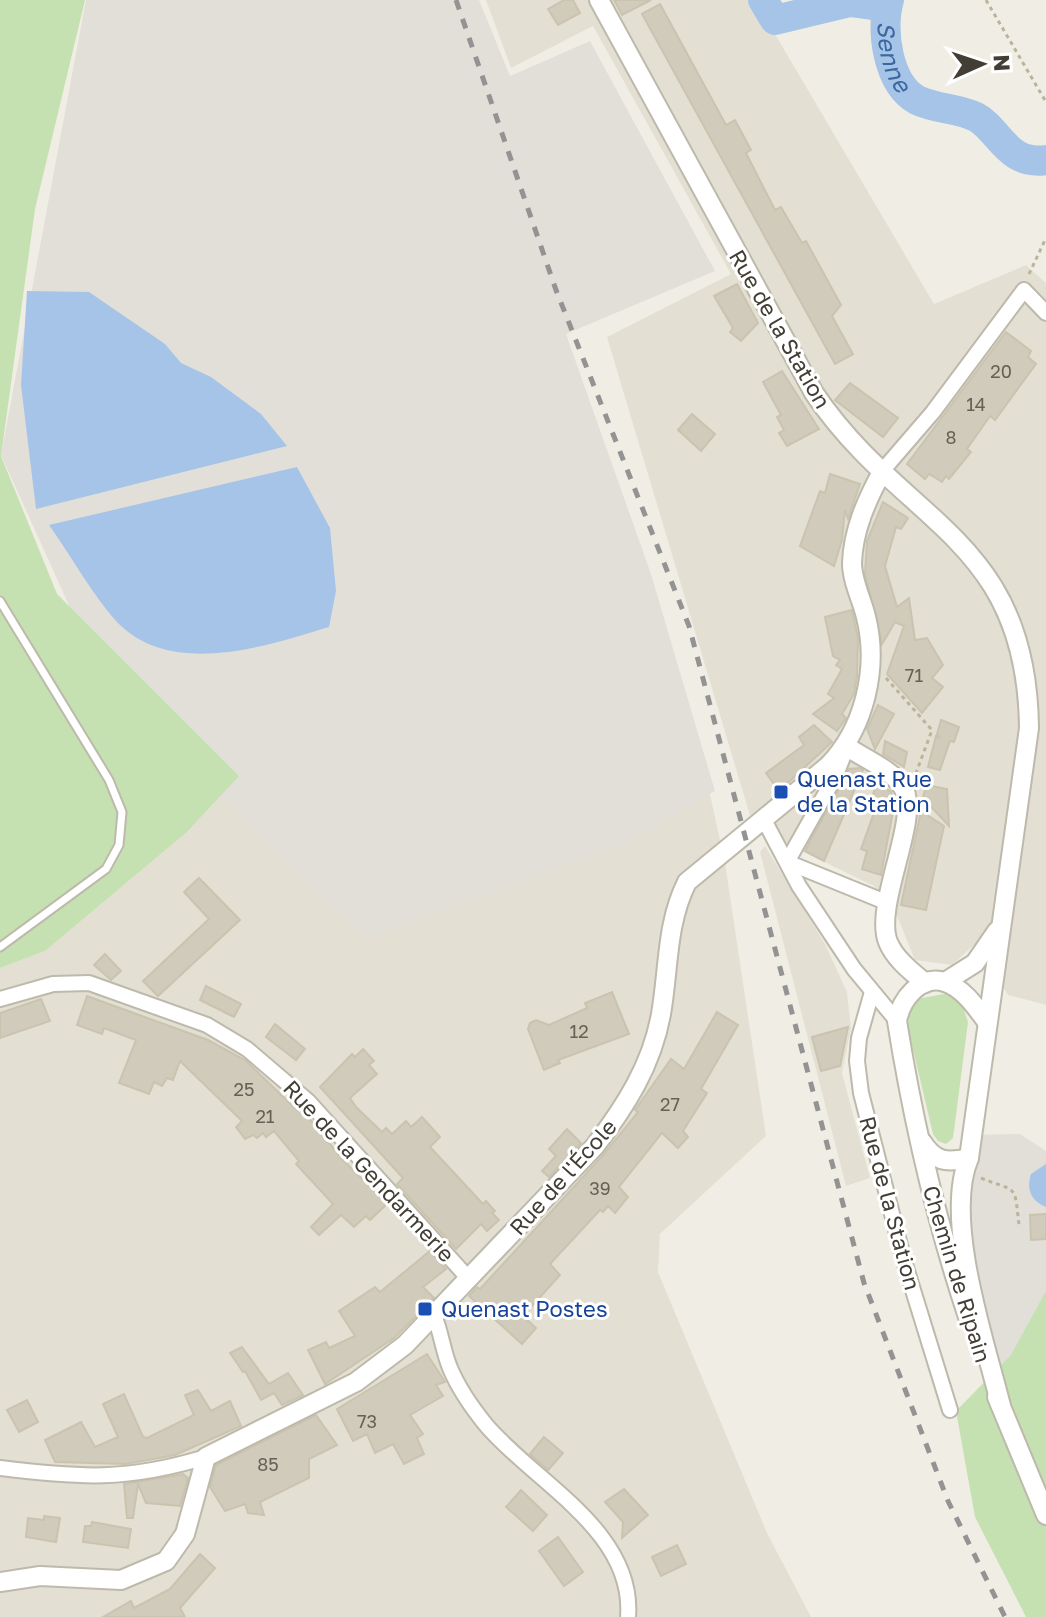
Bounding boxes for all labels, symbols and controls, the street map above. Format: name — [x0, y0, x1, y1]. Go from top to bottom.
water label: Senne — [872, 21, 919, 99]
north arrow — [942, 24, 1022, 104]
text: N — [989, 54, 1016, 72]
street label: Rue de la Station — [724, 245, 837, 413]
house number: 20 — [990, 360, 1012, 382]
house number: 14 — [966, 393, 986, 415]
house number: 8 — [946, 426, 956, 448]
house number: 71 — [905, 664, 923, 686]
place label: Quenast Rue de la Station — [797, 765, 932, 817]
marker: Quenast Rue de la Station — [772, 783, 790, 801]
house number: 12 — [569, 1020, 589, 1042]
street label: Rue de la Gendarmerie — [278, 1074, 461, 1267]
house number: 25 — [234, 1078, 254, 1100]
house number: 27 — [660, 1093, 680, 1115]
house number: 21 — [255, 1105, 275, 1127]
street label: Rue de l'École — [503, 1113, 622, 1240]
street label: Rue de la Station — [854, 1113, 927, 1293]
house number: 39 — [589, 1177, 611, 1199]
street label: Chemin de Ripain — [918, 1182, 997, 1366]
place label: Quenast Postes — [441, 1295, 608, 1322]
marker: Quenast Postes — [416, 1300, 434, 1318]
house number: 73 — [357, 1410, 377, 1432]
house number: 85 — [257, 1453, 279, 1475]

